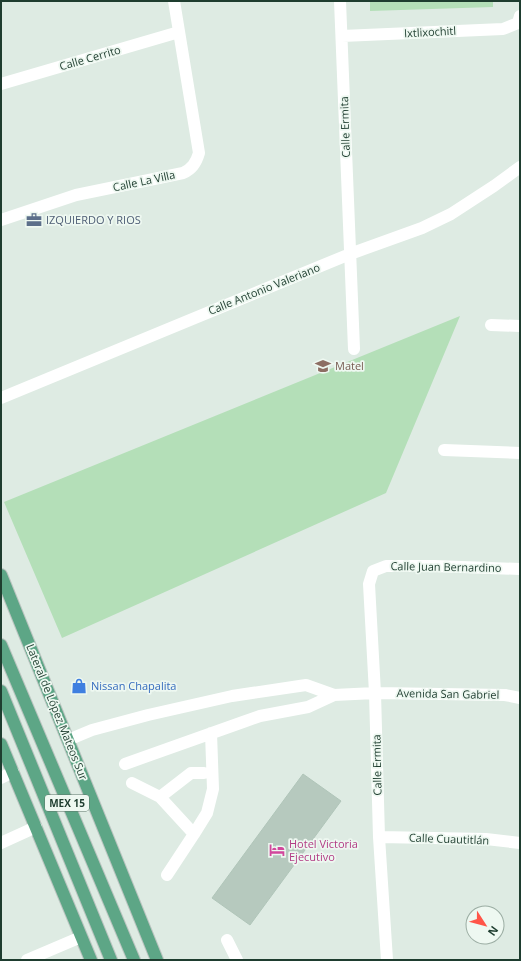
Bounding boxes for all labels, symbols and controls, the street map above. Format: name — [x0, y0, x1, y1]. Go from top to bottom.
street label: Ixtlixochitl — [404, 23, 456, 40]
street label: Calle Cerrito — [57, 42, 123, 73]
street label: Calle Ermita — [336, 96, 353, 158]
street label: Calle La Villa — [111, 167, 176, 194]
office icon: IZQUIERDO Y RIOS — [25, 211, 43, 229]
place label: IZQUIERDO Y RIOS — [46, 212, 141, 227]
street label: Calle Antonio Valeriano — [206, 259, 322, 318]
school or university icon: Matel — [314, 357, 332, 375]
place label: Matel — [335, 358, 364, 373]
street label: Calle Juan Bernardino — [390, 558, 502, 575]
street label: Lateral de López Mateos Sur — [23, 642, 92, 782]
shop icon: Nissan Chapalita — [70, 677, 88, 695]
place label: Nissan Chapalita — [91, 678, 176, 693]
street label: Avenida San Gabriel — [397, 685, 499, 702]
street label: Calle Ermita — [368, 734, 385, 796]
road number: MEX 15 — [45, 795, 89, 811]
street label: Calle Cuautitlán — [409, 830, 489, 847]
place label: Hotel Victoria Ejecutivo — [289, 836, 358, 864]
hotel icon: Hotel Victoria Ejecutivo — [268, 841, 286, 859]
north arrow — [465, 905, 505, 945]
text: N — [485, 923, 502, 939]

